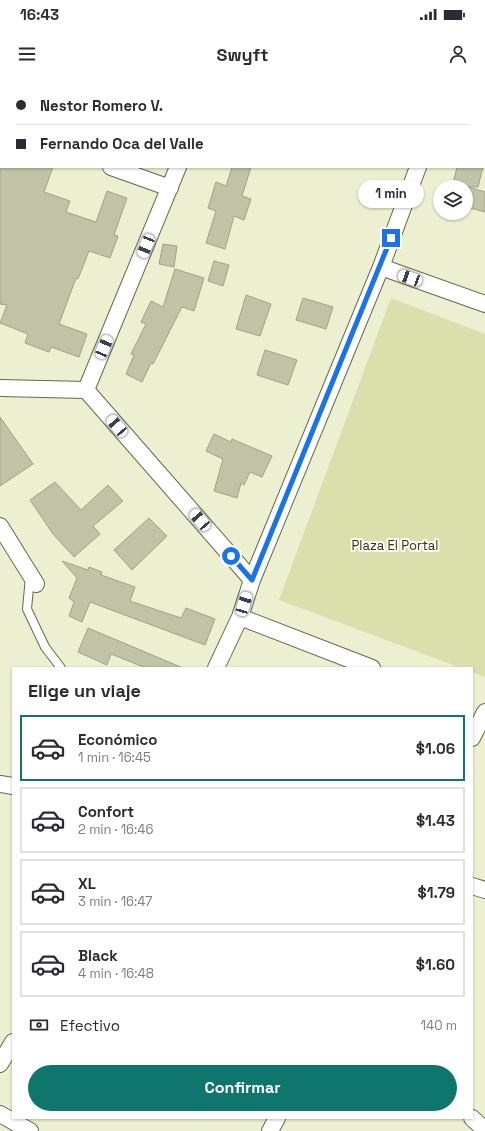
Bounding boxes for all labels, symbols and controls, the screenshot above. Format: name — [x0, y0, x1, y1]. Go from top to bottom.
text: 16:43 — [20, 5, 59, 24]
icon: menu — [16, 43, 38, 65]
text: Swyft — [217, 43, 268, 66]
icon: person — [447, 43, 469, 65]
text: Nestor Romero V. — [40, 96, 163, 115]
text: Fernando Oca del Valle — [40, 134, 204, 153]
callout: 1 min — [358, 180, 424, 208]
map controls — [433, 180, 473, 220]
button: layers — [433, 180, 473, 220]
text: 1 min — [375, 185, 407, 202]
route end — [382, 229, 400, 247]
car — [136, 233, 156, 259]
car — [397, 268, 423, 288]
car — [94, 334, 114, 360]
car — [105, 413, 129, 439]
car — [188, 507, 212, 533]
park label: Plaza El Portal — [351, 537, 439, 554]
route start — [222, 547, 240, 565]
car — [235, 591, 253, 617]
text: Elige un viaje — [28, 679, 141, 702]
icon: car — [30, 730, 66, 766]
text: Económico — [78, 730, 157, 749]
text: $1.06 — [416, 739, 455, 758]
text: 1 min · 16:45 — [78, 749, 151, 766]
icon: car — [30, 802, 66, 838]
text: Confort — [78, 802, 134, 821]
text: $1.43 — [416, 811, 455, 830]
text: 2 min · 16:46 — [78, 821, 153, 838]
icon: car — [30, 874, 66, 910]
text: XL — [78, 874, 96, 893]
text: $1.79 — [418, 883, 455, 902]
text: 3 min · 16:47 — [78, 893, 152, 910]
icon: car — [30, 946, 66, 982]
text: Black — [78, 946, 118, 965]
text: $1.60 — [416, 955, 455, 974]
text: 4 min · 16:48 — [78, 965, 154, 982]
icon: cash — [28, 1014, 50, 1036]
text: Efectivo — [60, 1016, 120, 1035]
text: 140 m — [421, 1017, 457, 1034]
button: Confirmar — [28, 1065, 457, 1111]

